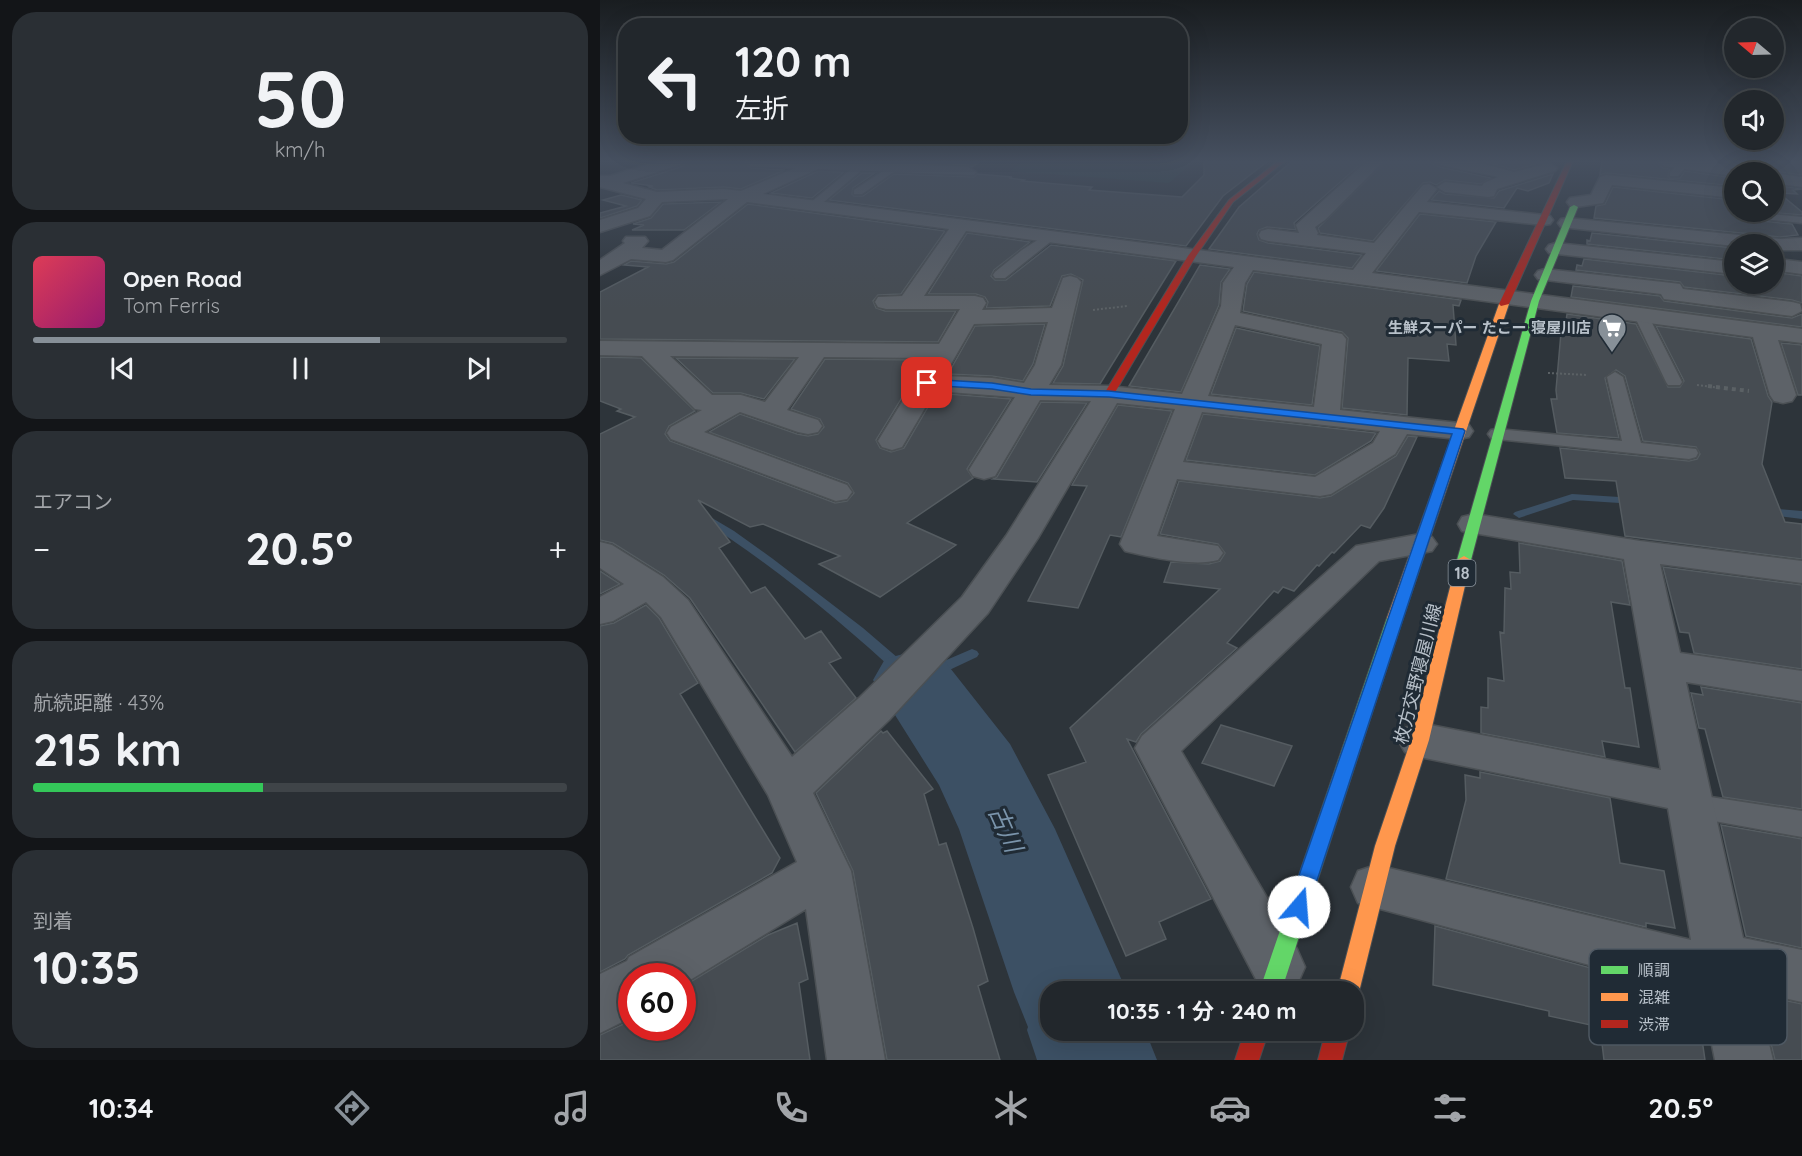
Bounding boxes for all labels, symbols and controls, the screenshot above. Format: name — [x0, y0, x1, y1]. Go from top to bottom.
north arrow — [1724, 18, 1784, 78]
map controls — [1724, 18, 1784, 294]
text: 120 m — [735, 35, 852, 88]
icon: left — [636, 42, 714, 120]
text: 50 — [254, 49, 346, 147]
button: sound — [1724, 90, 1784, 150]
text: 左折 — [735, 91, 789, 125]
text: km/h — [275, 137, 325, 162]
button: search — [1724, 162, 1784, 222]
button: layers — [1724, 234, 1784, 294]
text: Open Road — [123, 265, 242, 293]
text: Tom Ferris — [123, 293, 220, 318]
supermarket icon: 生鮮スーパー たこー 寝屋川店 — [1596, 312, 1628, 354]
place label: 生鮮スーパー たこー 寝屋川店 — [1388, 318, 1591, 337]
icon: previous — [106, 352, 139, 385]
icon: pause — [284, 352, 317, 385]
icon: next — [462, 352, 495, 385]
pin — [901, 357, 952, 408]
icon: arrive — [910, 366, 943, 399]
text: エアコン — [33, 489, 113, 514]
text: 20.5° — [245, 520, 353, 576]
text: − — [33, 528, 50, 569]
text: + — [548, 528, 567, 569]
road number: 18 — [1448, 560, 1476, 586]
street label: 枚方交野寝屋川線 — [1389, 601, 1446, 747]
text: 航続距離 · 43% — [33, 690, 164, 715]
text: 215 km — [33, 721, 182, 777]
water label: 古川 — [982, 801, 1031, 859]
position arrow — [1267, 875, 1331, 939]
text: 到着 — [33, 908, 73, 933]
text: 10:35 — [33, 939, 141, 995]
legend — [1589, 949, 1787, 1045]
text: 順調 — [1638, 960, 1670, 980]
speed limit sign: 60 — [618, 963, 696, 1041]
text: 混雑 — [1638, 987, 1670, 1007]
text: 10:35 · 1 分 · 240 m — [1107, 997, 1297, 1025]
text: 渋滞 — [1638, 1014, 1670, 1034]
icon: directions — [331, 1087, 373, 1129]
icon: music — [551, 1087, 593, 1129]
icon: phone — [770, 1087, 812, 1129]
icon: climate — [990, 1087, 1032, 1129]
icon: car — [1209, 1087, 1251, 1129]
icon: filters — [1429, 1087, 1471, 1129]
text: 10:34 — [89, 1091, 154, 1125]
text: 20.5° — [1648, 1091, 1713, 1125]

